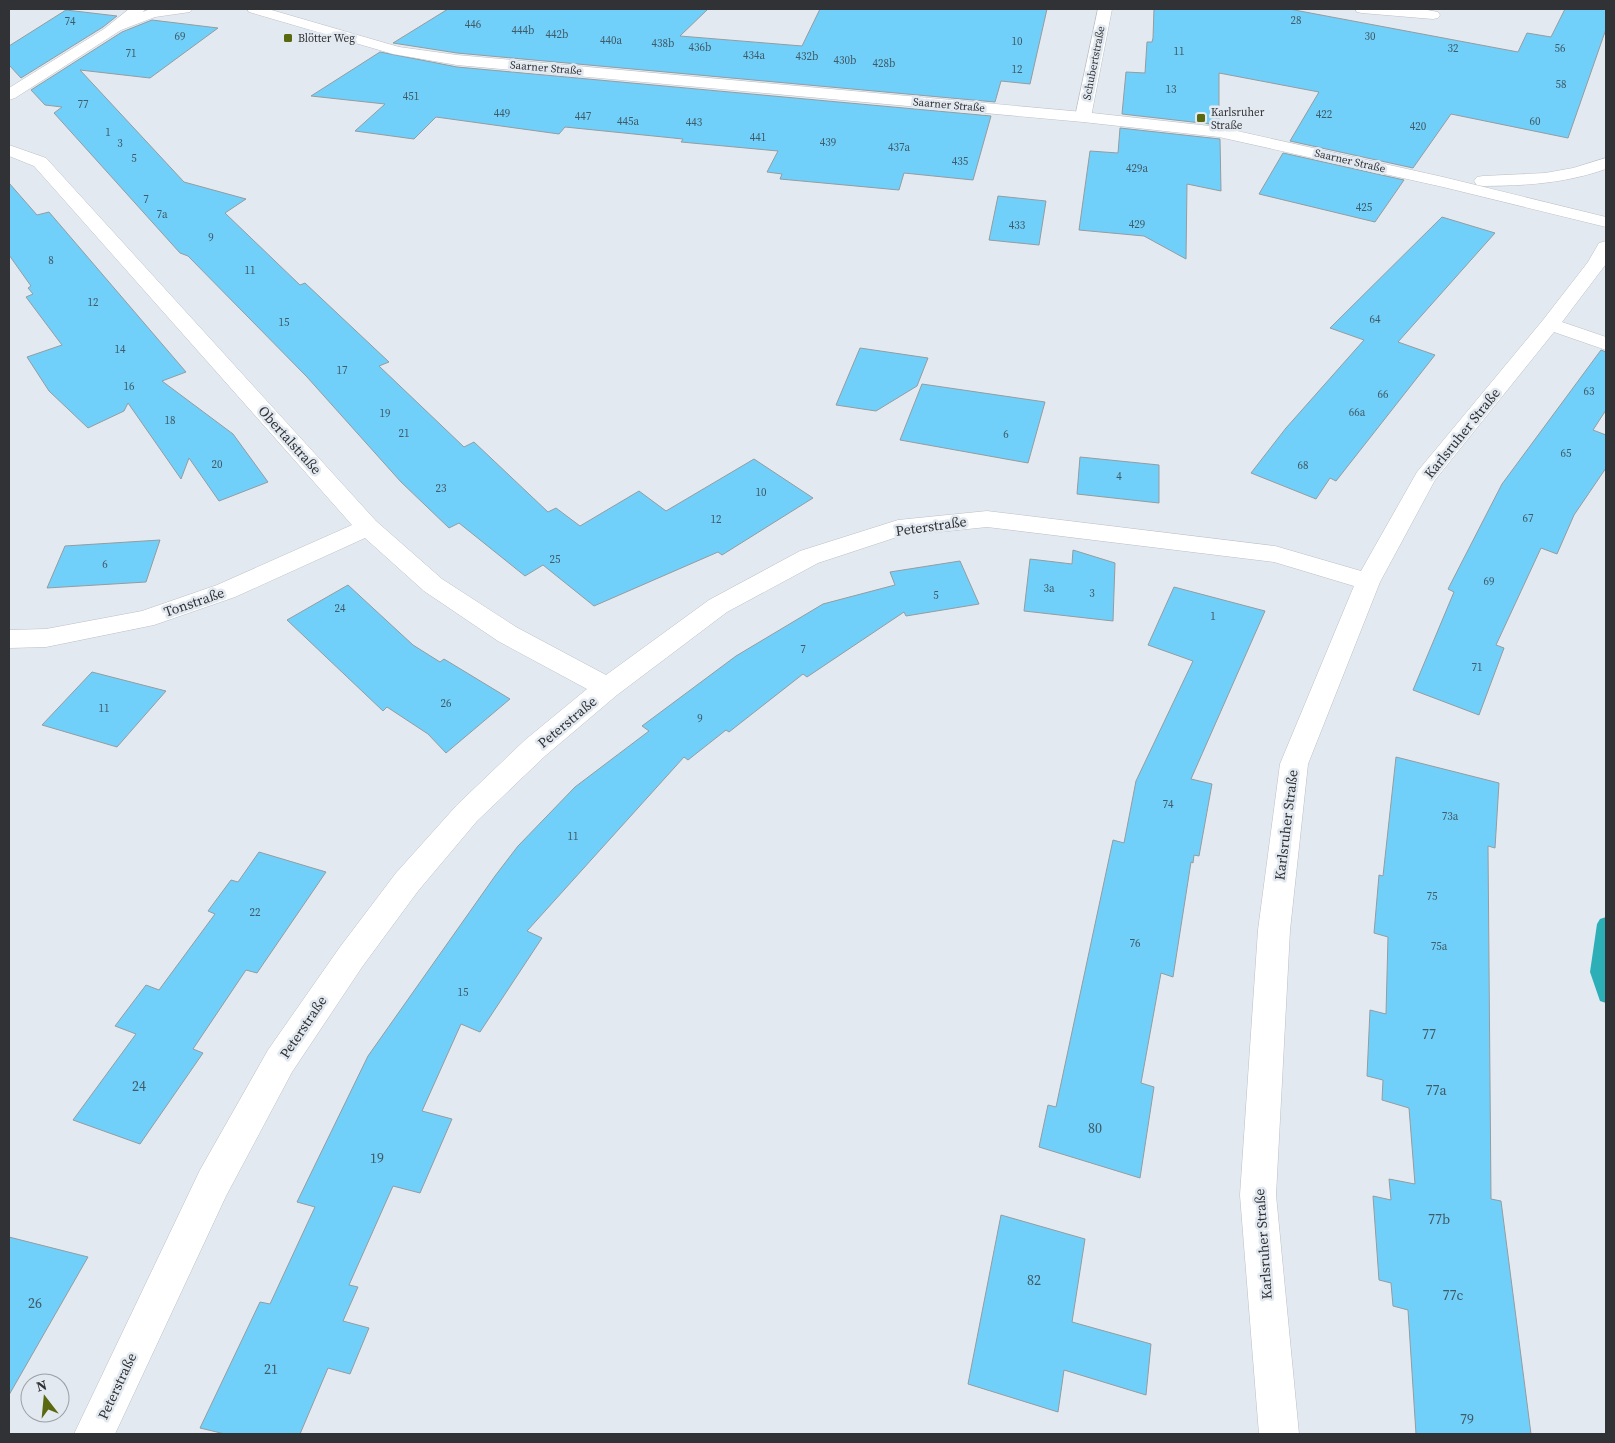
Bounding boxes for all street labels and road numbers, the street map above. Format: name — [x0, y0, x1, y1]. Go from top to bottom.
street label: Schubertstraße — [1079, 24, 1109, 101]
street label: Saarner Straße — [509, 57, 583, 79]
street label: Saarner Straße — [912, 94, 986, 116]
street label: Saarner Straße — [1313, 146, 1387, 177]
street label: Karlsruher Straße — [1419, 384, 1505, 482]
street label: Obertalstraße — [254, 401, 326, 479]
street label: Peterstraße — [894, 511, 968, 541]
street label: Tonstraße — [161, 582, 227, 622]
street label: Peterstraße — [533, 691, 601, 753]
street label: Karlsruher Straße — [1269, 769, 1303, 881]
street label: Peterstraße — [275, 992, 331, 1062]
street label: Karlsruher Straße — [1249, 1188, 1277, 1300]
street label: Peterstraße — [93, 1349, 141, 1423]

